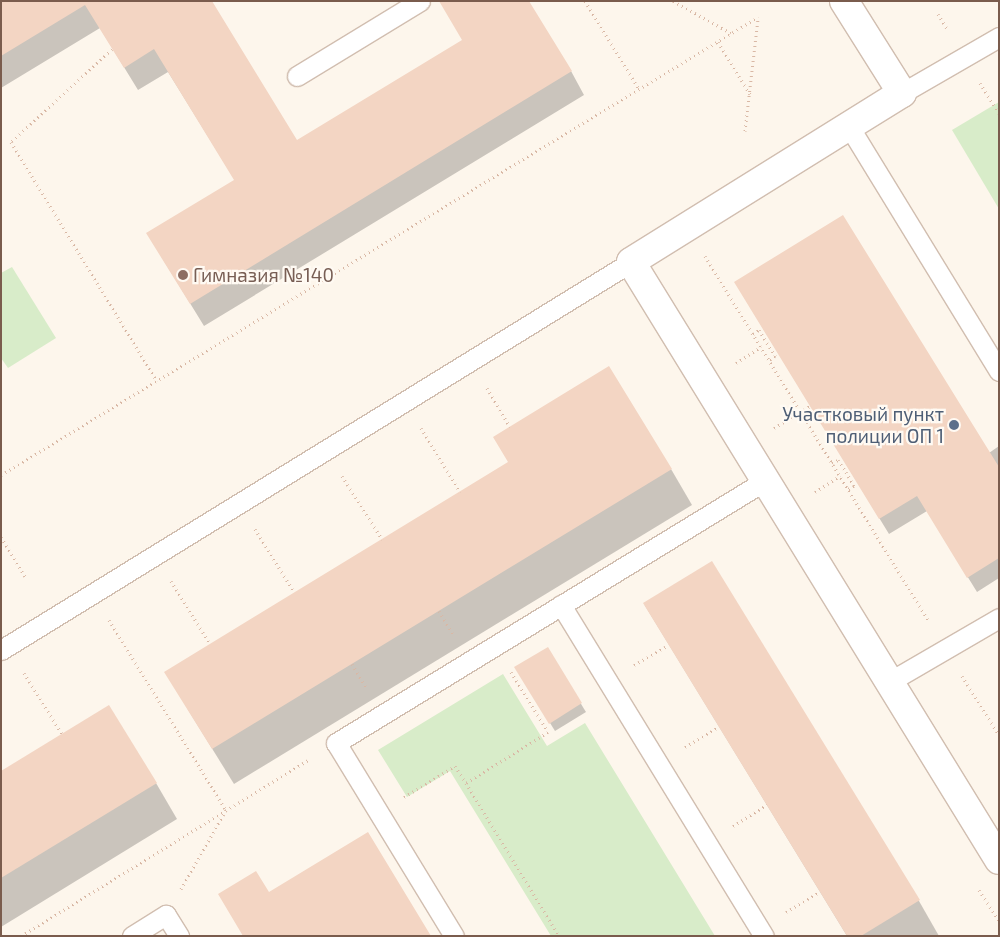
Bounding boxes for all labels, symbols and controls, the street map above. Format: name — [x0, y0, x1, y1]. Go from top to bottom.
place label: Гимназия №140 — [193, 264, 334, 286]
marker: Гимназия №140 — [177, 269, 189, 281]
place label: Участковый пункт полиции ОП 1 — [782, 403, 944, 447]
marker: Участковый пункт полиции ОП 1 — [948, 419, 960, 431]

